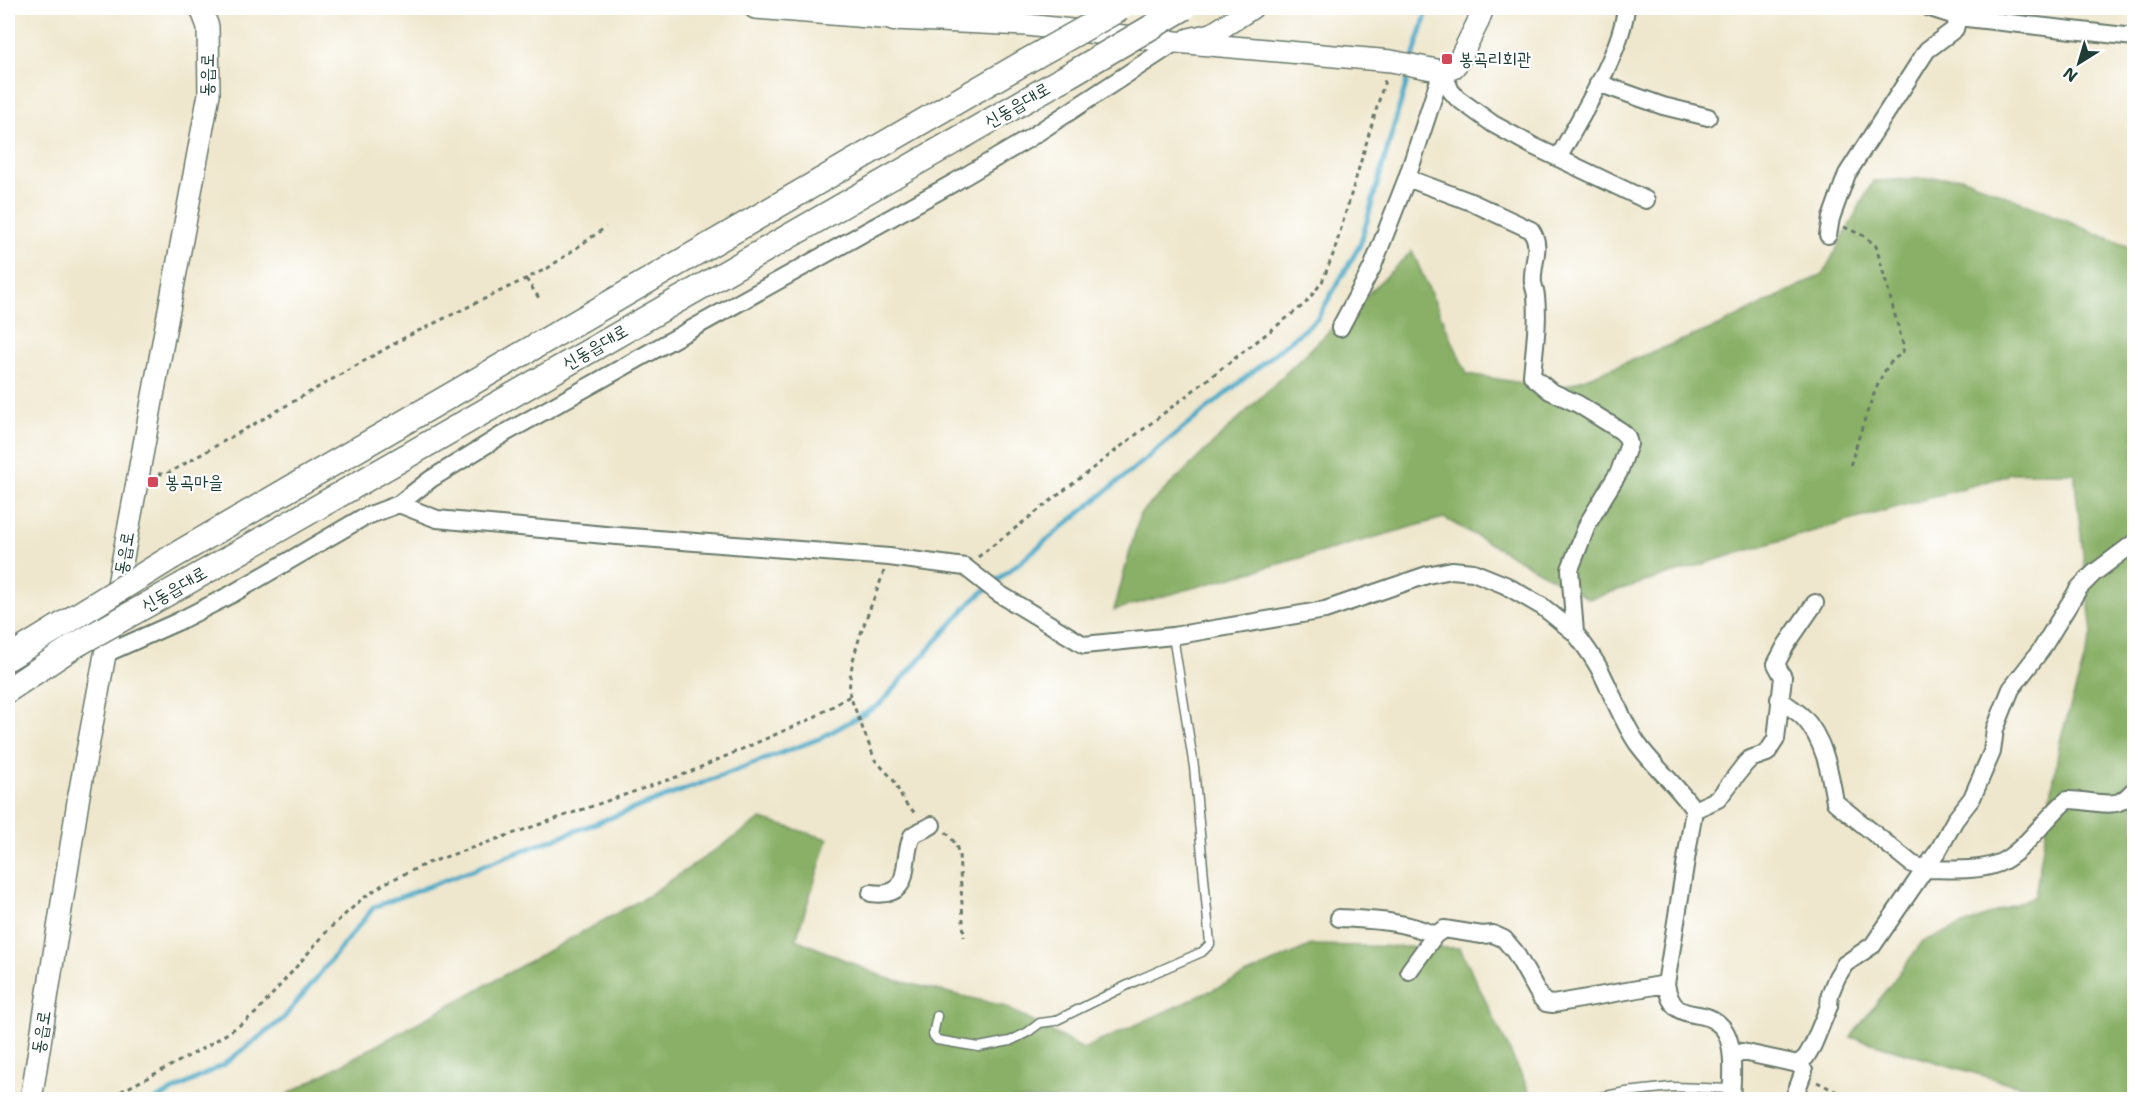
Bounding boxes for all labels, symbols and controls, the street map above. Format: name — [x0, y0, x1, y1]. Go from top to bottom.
north arrow — [2049, 33, 2109, 93]
place label: 봉곡리회관 — [1459, 47, 1531, 71]
marker: 봉곡리회관 — [1440, 52, 1454, 66]
street label: 동읍로 — [195, 53, 219, 97]
text: N — [2059, 62, 2082, 87]
street label: 신동읍대로 — [980, 77, 1054, 133]
street label: 신동읍대로 — [558, 319, 632, 375]
place label: 봉곡마을 — [165, 470, 223, 494]
marker: 봉곡마을 — [146, 475, 160, 489]
street label: 동읍로 — [108, 530, 140, 576]
street label: 신동읍대로 — [137, 561, 211, 617]
street label: 동읍로 — [26, 1009, 56, 1055]

